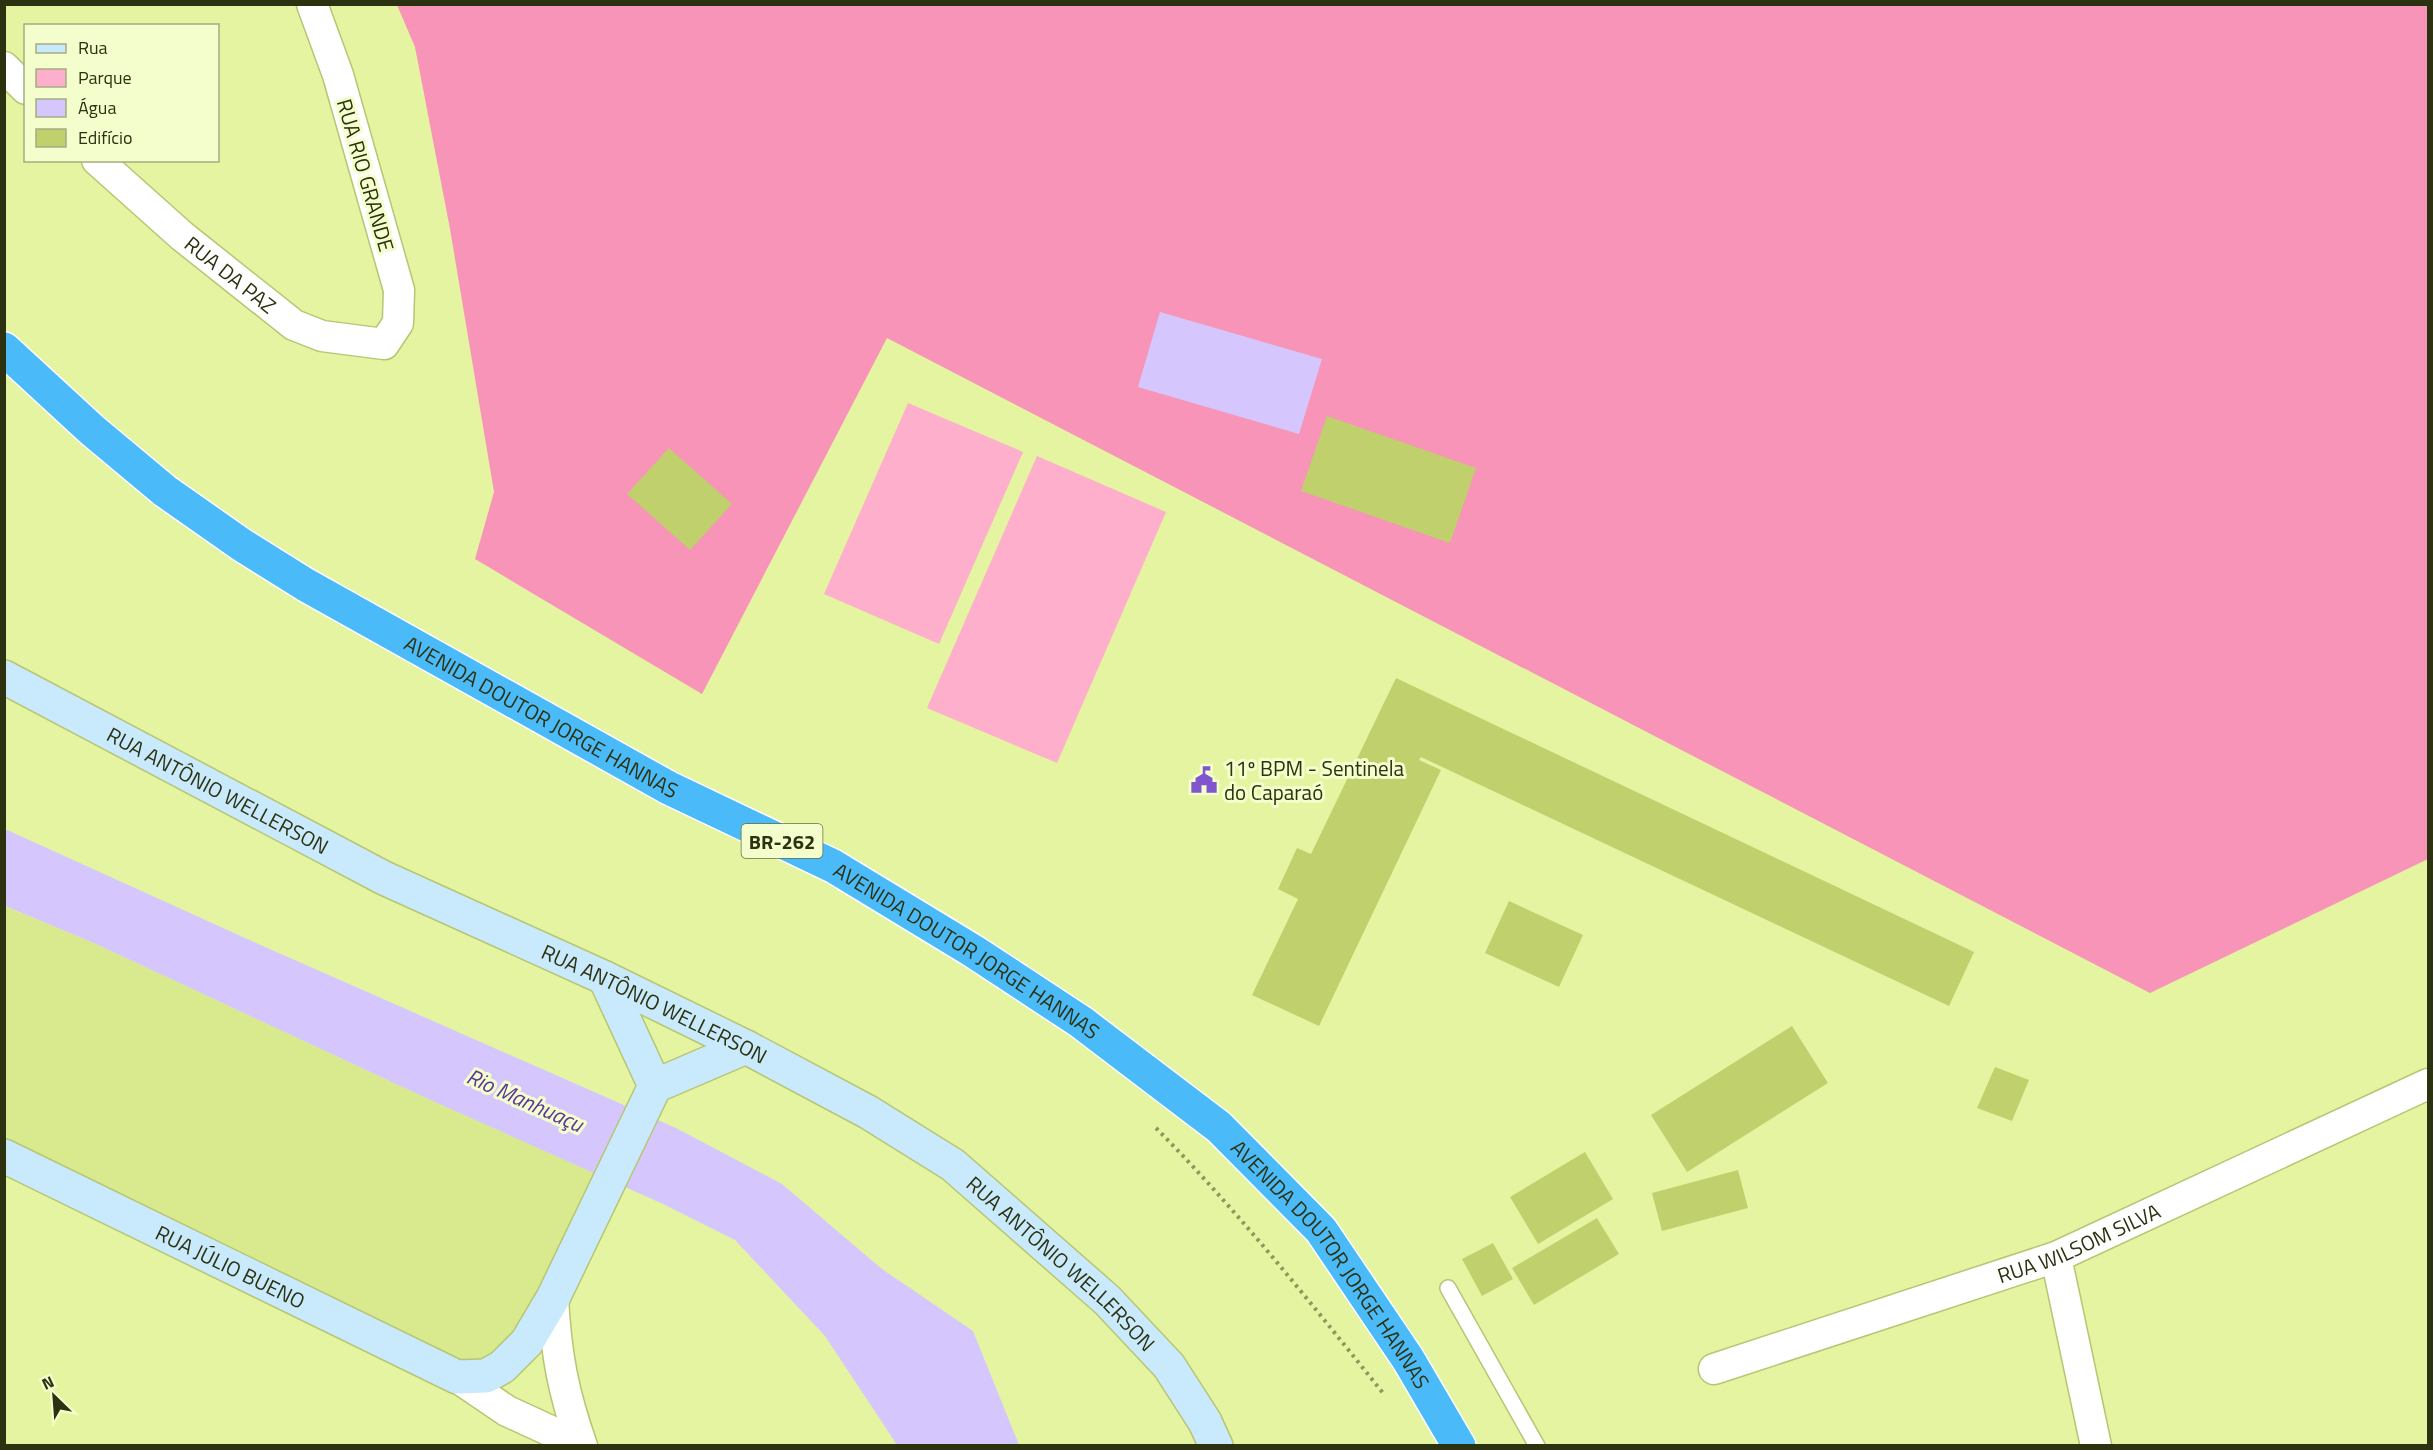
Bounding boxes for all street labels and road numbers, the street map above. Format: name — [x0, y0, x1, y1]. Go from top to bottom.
street label: RUA RIO GRANDE — [329, 95, 403, 255]
street label: RUA DA PAZ — [178, 228, 283, 321]
street label: AVENIDA DOUTOR JORGE HANNAS — [399, 627, 684, 806]
street label: RUA ANTÔNIO WELLERSON — [101, 718, 335, 862]
road number: BR-262 — [742, 824, 822, 858]
street label: AVENIDA DOUTOR JORGE HANNAS — [828, 854, 1107, 1047]
street label: RUA ANTÔNIO WELLERSON — [536, 935, 773, 1071]
street label: AVENIDA DOUTOR JORGE HANNAS — [1224, 1132, 1438, 1395]
street label: RUA ANTÔNIO WELLERSON — [959, 1168, 1163, 1358]
street label: RUA WILSOM SILVA — [1993, 1195, 2166, 1291]
street label: RUA JÚLIO BUENO — [150, 1216, 311, 1317]

